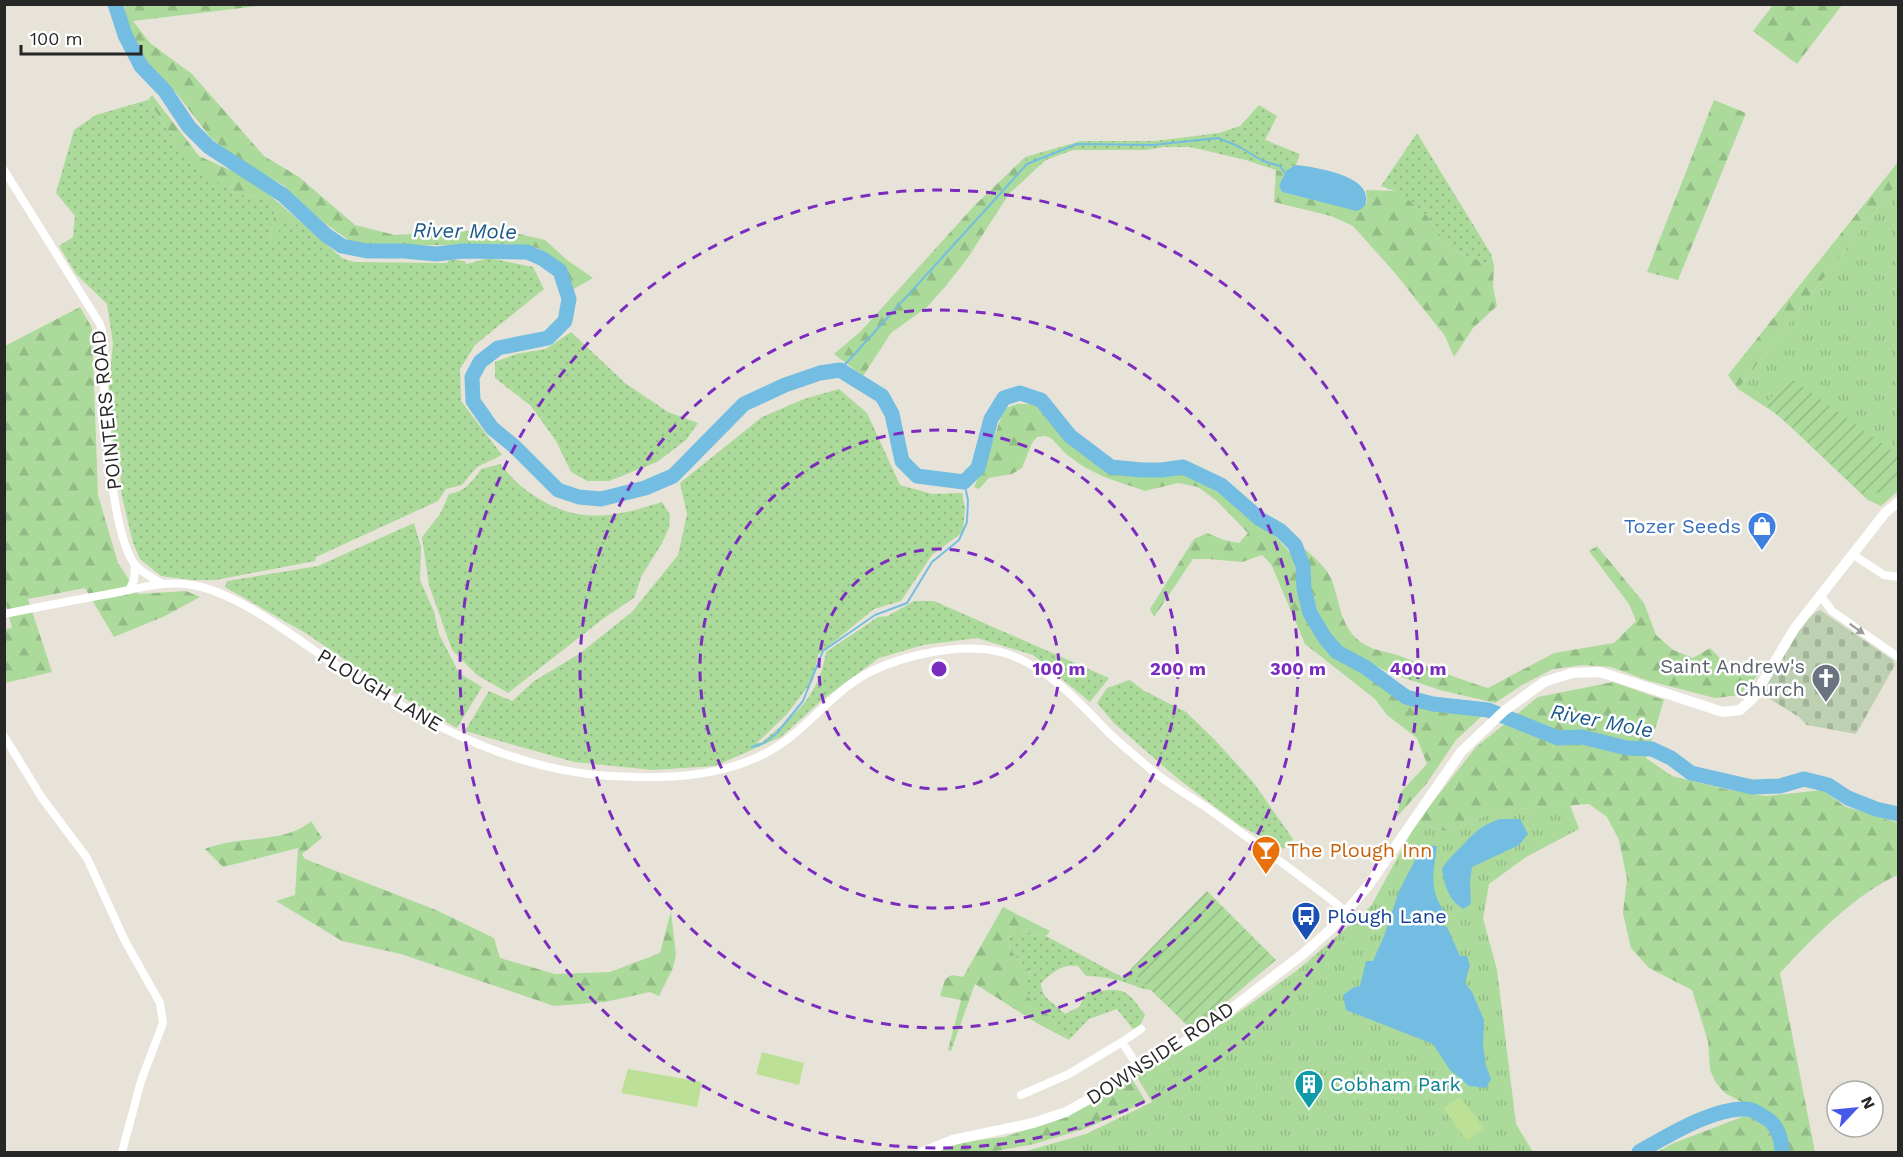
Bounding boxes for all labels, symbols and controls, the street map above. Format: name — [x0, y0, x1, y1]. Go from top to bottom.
scale bar — [21, 18, 141, 56]
text: 100 m — [30, 28, 83, 49]
water label: River Mole — [413, 217, 517, 244]
street label: POINTERS ROAD — [86, 329, 126, 491]
shop icon: Tozer Seeds — [1746, 510, 1778, 552]
place label: Tozer Seeds — [1624, 514, 1741, 538]
one-way arrow — [1849, 623, 1865, 634]
street label: PLOUGH LANE — [313, 643, 447, 737]
place label: Saint Andrew's Church — [1660, 654, 1805, 701]
text: 100 m — [1032, 658, 1086, 679]
text: 200 m — [1150, 658, 1206, 679]
text: 300 m — [1270, 658, 1326, 679]
text: 400 m — [1390, 658, 1446, 679]
centre of rings — [929, 659, 949, 679]
church icon: Saint Andrew's Church — [1810, 662, 1842, 704]
water label: River Mole — [1549, 698, 1656, 743]
bar icon: The Plough Inn — [1250, 834, 1282, 876]
place label: The Plough Inn — [1287, 838, 1433, 862]
bus stop icon: Plough Lane — [1290, 900, 1322, 942]
place label: Plough Lane — [1327, 904, 1447, 928]
street label: DOWNSIDE ROAD — [1082, 996, 1238, 1110]
building icon: Cobham Park — [1293, 1068, 1325, 1110]
place label: Cobham Park — [1330, 1072, 1461, 1096]
north arrow — [1825, 1079, 1885, 1139]
text: N — [1857, 1093, 1879, 1112]

